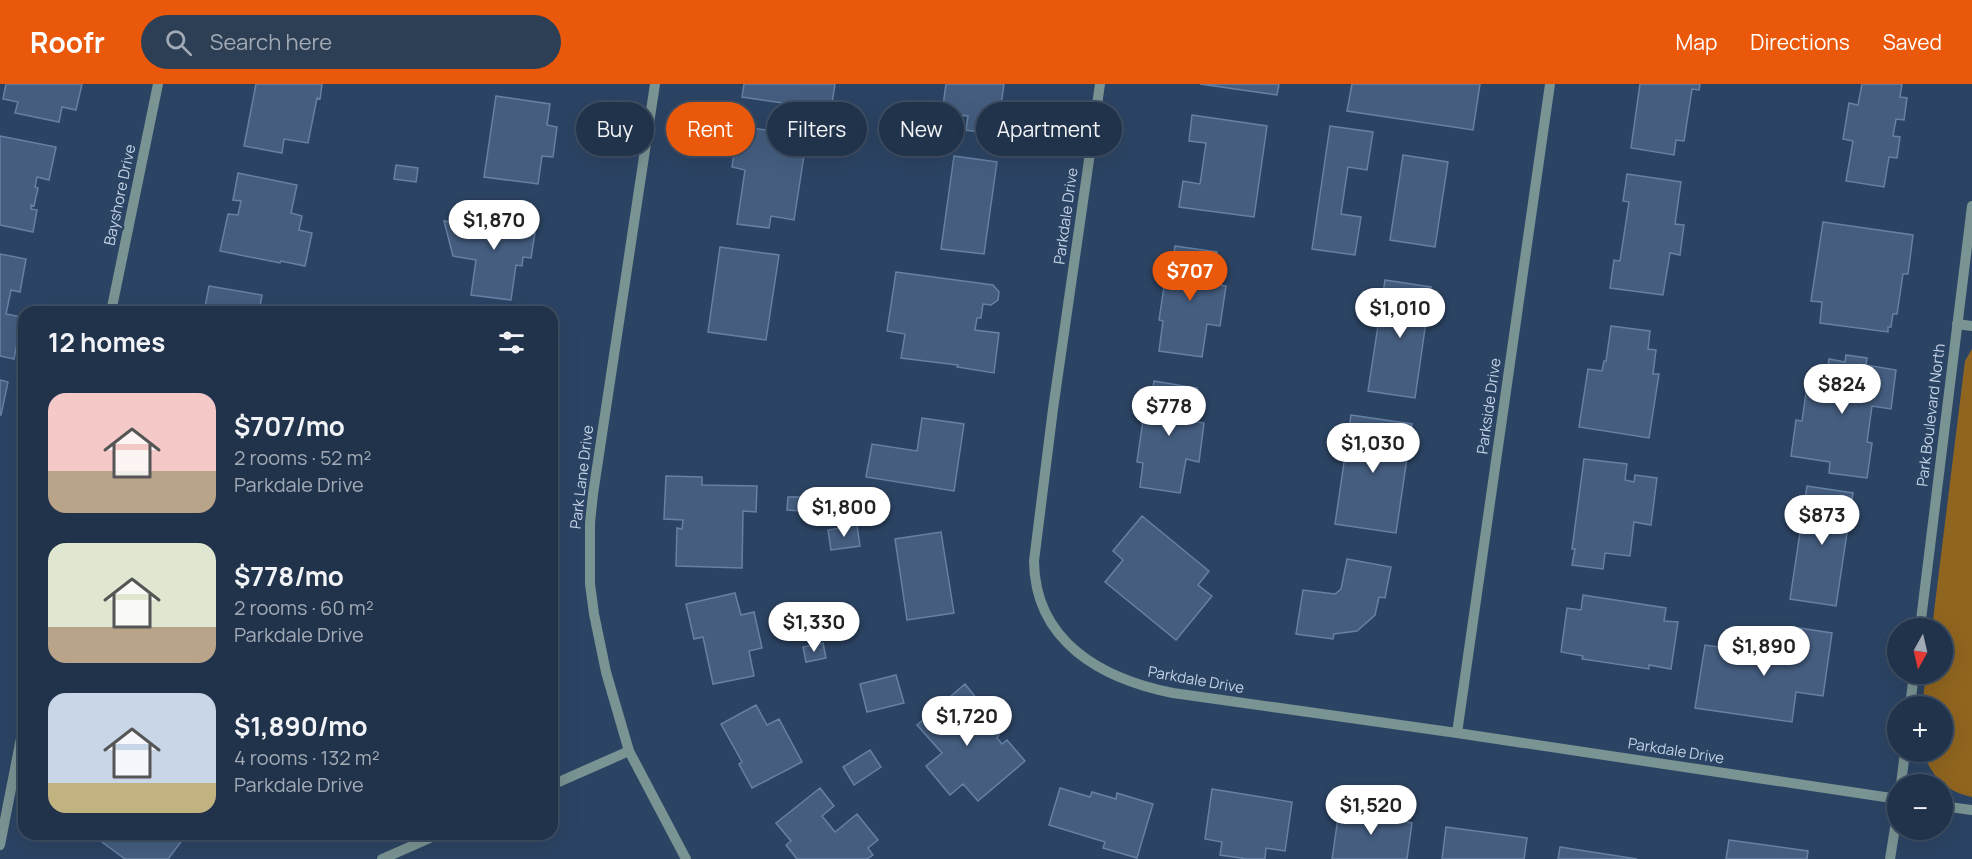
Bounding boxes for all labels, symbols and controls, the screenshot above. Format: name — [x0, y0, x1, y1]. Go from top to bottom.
search box — [141, 15, 561, 69]
text: Roofr — [30, 23, 105, 61]
icon: search — [162, 26, 195, 59]
text: Search here — [210, 27, 332, 57]
text: Map — [1676, 28, 1717, 56]
text: Directions — [1750, 28, 1850, 56]
text: Saved — [1883, 28, 1942, 56]
chip: Buy — [576, 102, 654, 156]
chip: Rent — [666, 102, 755, 156]
chip: Filters — [767, 102, 867, 156]
chip: New — [879, 102, 964, 156]
chip: Apartment — [976, 102, 1122, 156]
street label: Bayshore Drive — [99, 142, 141, 247]
street label: Parkdale Drive — [1048, 166, 1083, 266]
pin: $1,870 — [445, 200, 543, 251]
text: $1,870 — [463, 206, 525, 233]
pin: $707 — [1154, 251, 1226, 302]
text: $707 — [1166, 257, 1214, 284]
pin: $1,010 — [1351, 288, 1449, 339]
text: $1,010 — [1369, 294, 1431, 321]
text: 12 homes — [48, 324, 165, 360]
icon: filters — [495, 326, 528, 359]
street label: Park Boulevard North — [1911, 342, 1950, 488]
street label: Parkside Drive — [1471, 356, 1506, 455]
pin: $824 — [1806, 364, 1878, 415]
text: $824 — [1818, 370, 1866, 397]
pin: $778 — [1133, 386, 1205, 437]
text: $778 — [1146, 392, 1192, 419]
text: $707/mo — [234, 408, 345, 444]
icon: home — [96, 417, 168, 489]
pin: $1,030 — [1324, 423, 1422, 474]
street label: Park Lane Drive — [565, 424, 598, 530]
text: $1,030 — [1341, 429, 1405, 456]
text: 2 rooms · 52 m² — [234, 444, 371, 471]
text: Parkdale Drive — [234, 471, 364, 498]
pin: $1,800 — [795, 487, 893, 538]
text: $1,800 — [811, 493, 877, 520]
pin: $873 — [1786, 495, 1858, 546]
text: $873 — [1798, 501, 1846, 528]
text: $778/mo — [234, 558, 344, 594]
icon: home — [96, 567, 168, 639]
text: 2 rooms · 60 m² — [234, 594, 374, 621]
pin: $1,330 — [765, 602, 863, 653]
text: $1,330 — [782, 608, 846, 635]
north arrow — [1887, 618, 1953, 684]
map controls — [1887, 618, 1953, 840]
text: Parkdale Drive — [234, 621, 364, 648]
pin: $1,890 — [1715, 626, 1813, 677]
text: $1,890 — [1732, 632, 1796, 659]
street label: Parkdale Drive — [1146, 661, 1246, 698]
pin: $1,720 — [918, 696, 1016, 747]
button: + — [1887, 696, 1953, 762]
text: $1,720 — [936, 702, 998, 729]
text: $1,890/mo — [234, 708, 367, 744]
icon: home — [96, 717, 168, 789]
street label: Parkdale Drive — [1626, 733, 1726, 769]
text: 4 rooms · 132 m² — [234, 744, 380, 771]
text: Parkdale Drive — [234, 771, 364, 798]
button: − — [1887, 774, 1953, 840]
pin: $1,520 — [1322, 785, 1420, 836]
text: $1,520 — [1340, 791, 1402, 818]

